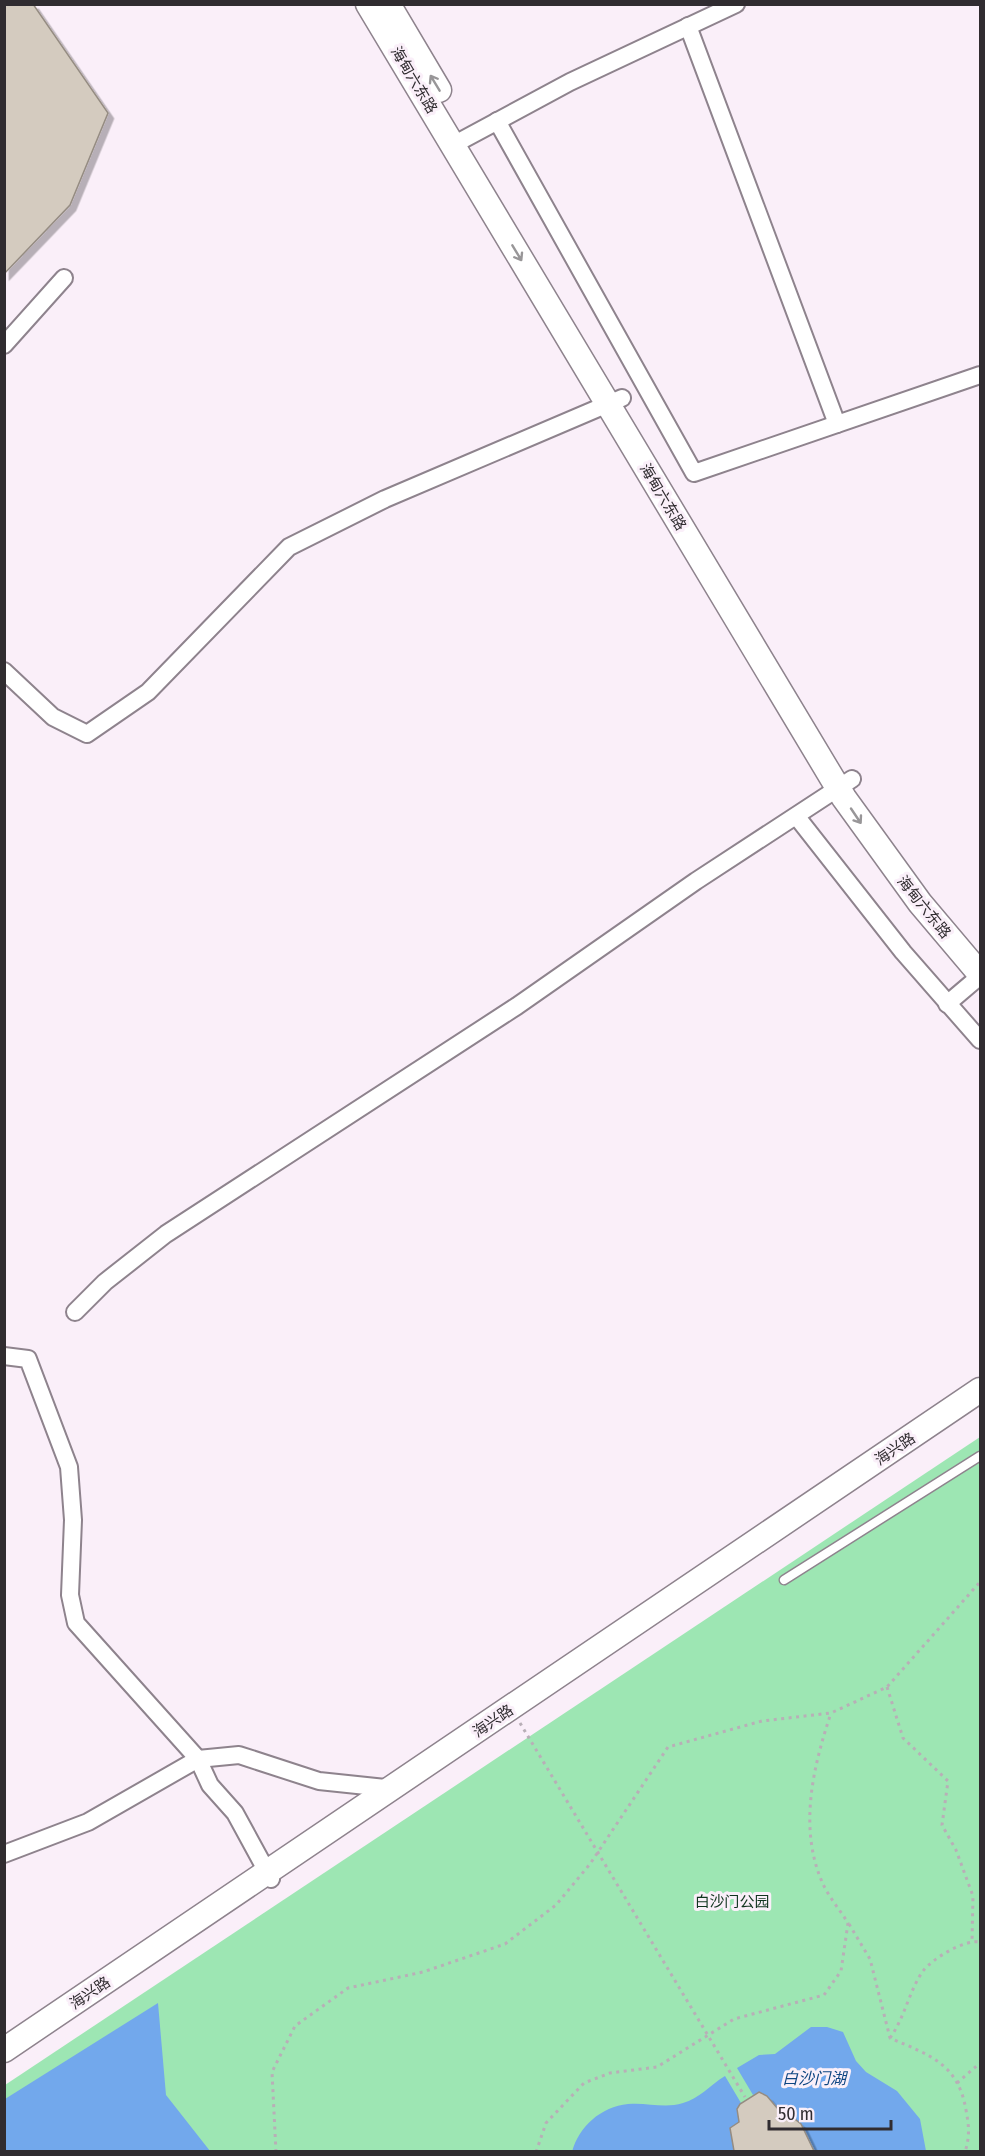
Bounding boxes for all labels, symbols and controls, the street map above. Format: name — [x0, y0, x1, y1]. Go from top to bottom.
street label: 海甸六东路 — [387, 43, 441, 117]
one-way arrow — [429, 75, 441, 92]
one-way arrow — [511, 244, 523, 261]
street label: 海甸六东路 — [636, 460, 690, 534]
one-way arrow — [850, 807, 862, 823]
street label: 海甸六东路 — [893, 872, 955, 942]
street label: 海兴路 — [871, 1429, 919, 1469]
street label: 海兴路 — [469, 1701, 517, 1741]
park label: 白沙门公园 — [694, 1893, 770, 1911]
street label: 海兴路 — [66, 1973, 114, 2013]
water label: 白沙门湖 — [782, 2069, 849, 2088]
scale bar — [769, 2093, 890, 2131]
text: 50 m — [778, 2103, 814, 2125]

